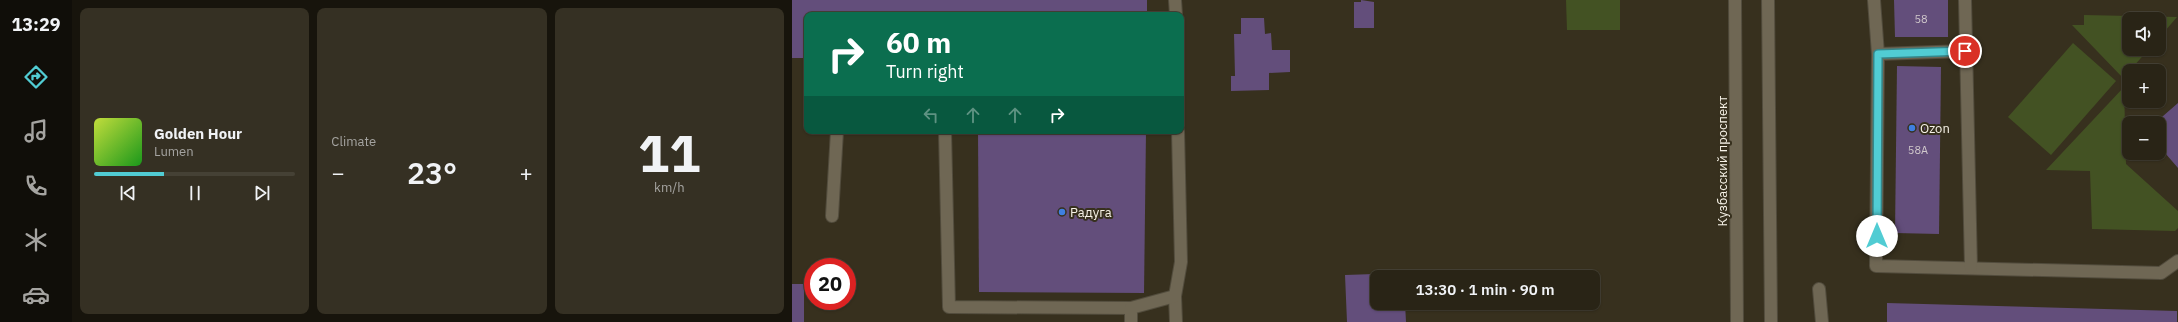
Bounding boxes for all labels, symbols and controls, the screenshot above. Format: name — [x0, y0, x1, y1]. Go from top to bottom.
house number: 58 — [1914, 12, 1928, 26]
map controls — [2122, 12, 2166, 160]
button: sound — [2122, 12, 2166, 56]
text: 13:29 — [11, 13, 61, 36]
text: 60 m — [886, 24, 951, 61]
icon: right — [820, 28, 872, 80]
pin — [1948, 34, 1982, 68]
icon: arrive — [1954, 40, 1976, 62]
text: Turn right — [886, 60, 964, 83]
icon: directions — [22, 63, 50, 91]
button: + — [2122, 64, 2166, 108]
street label: Кузбасский проспект — [1714, 96, 1731, 226]
icon: left — [920, 104, 942, 126]
icon: ahead — [962, 104, 984, 126]
icon: ahead — [1004, 104, 1026, 126]
icon: right — [1046, 104, 1068, 126]
button: − — [2122, 116, 2166, 160]
icon: music — [22, 117, 50, 145]
text: 11 — [638, 119, 701, 186]
place label: Ozon — [1920, 120, 1950, 137]
marker: Ozon — [1907, 123, 1917, 133]
text: Golden Hour — [154, 124, 242, 143]
text: Climate — [331, 133, 376, 150]
text: Lumen — [154, 143, 194, 160]
house number: 58А — [1908, 143, 1928, 157]
text: 23° — [407, 153, 457, 192]
text: − — [331, 158, 345, 187]
text: + — [519, 158, 533, 187]
icon: phone — [22, 172, 50, 200]
text: km/h — [654, 179, 685, 196]
icon: previous — [117, 182, 139, 204]
icon: pause — [184, 182, 206, 204]
icon: next — [251, 182, 273, 204]
place label: Радуга — [1070, 204, 1112, 221]
marker: Радуга — [1057, 207, 1067, 217]
position arrow — [1856, 215, 1898, 257]
icon: climate — [22, 226, 50, 254]
speed limit sign: 20 — [804, 258, 856, 310]
text: 13:30 · 1 min · 90 m — [1415, 280, 1555, 299]
icon: car — [22, 281, 50, 309]

